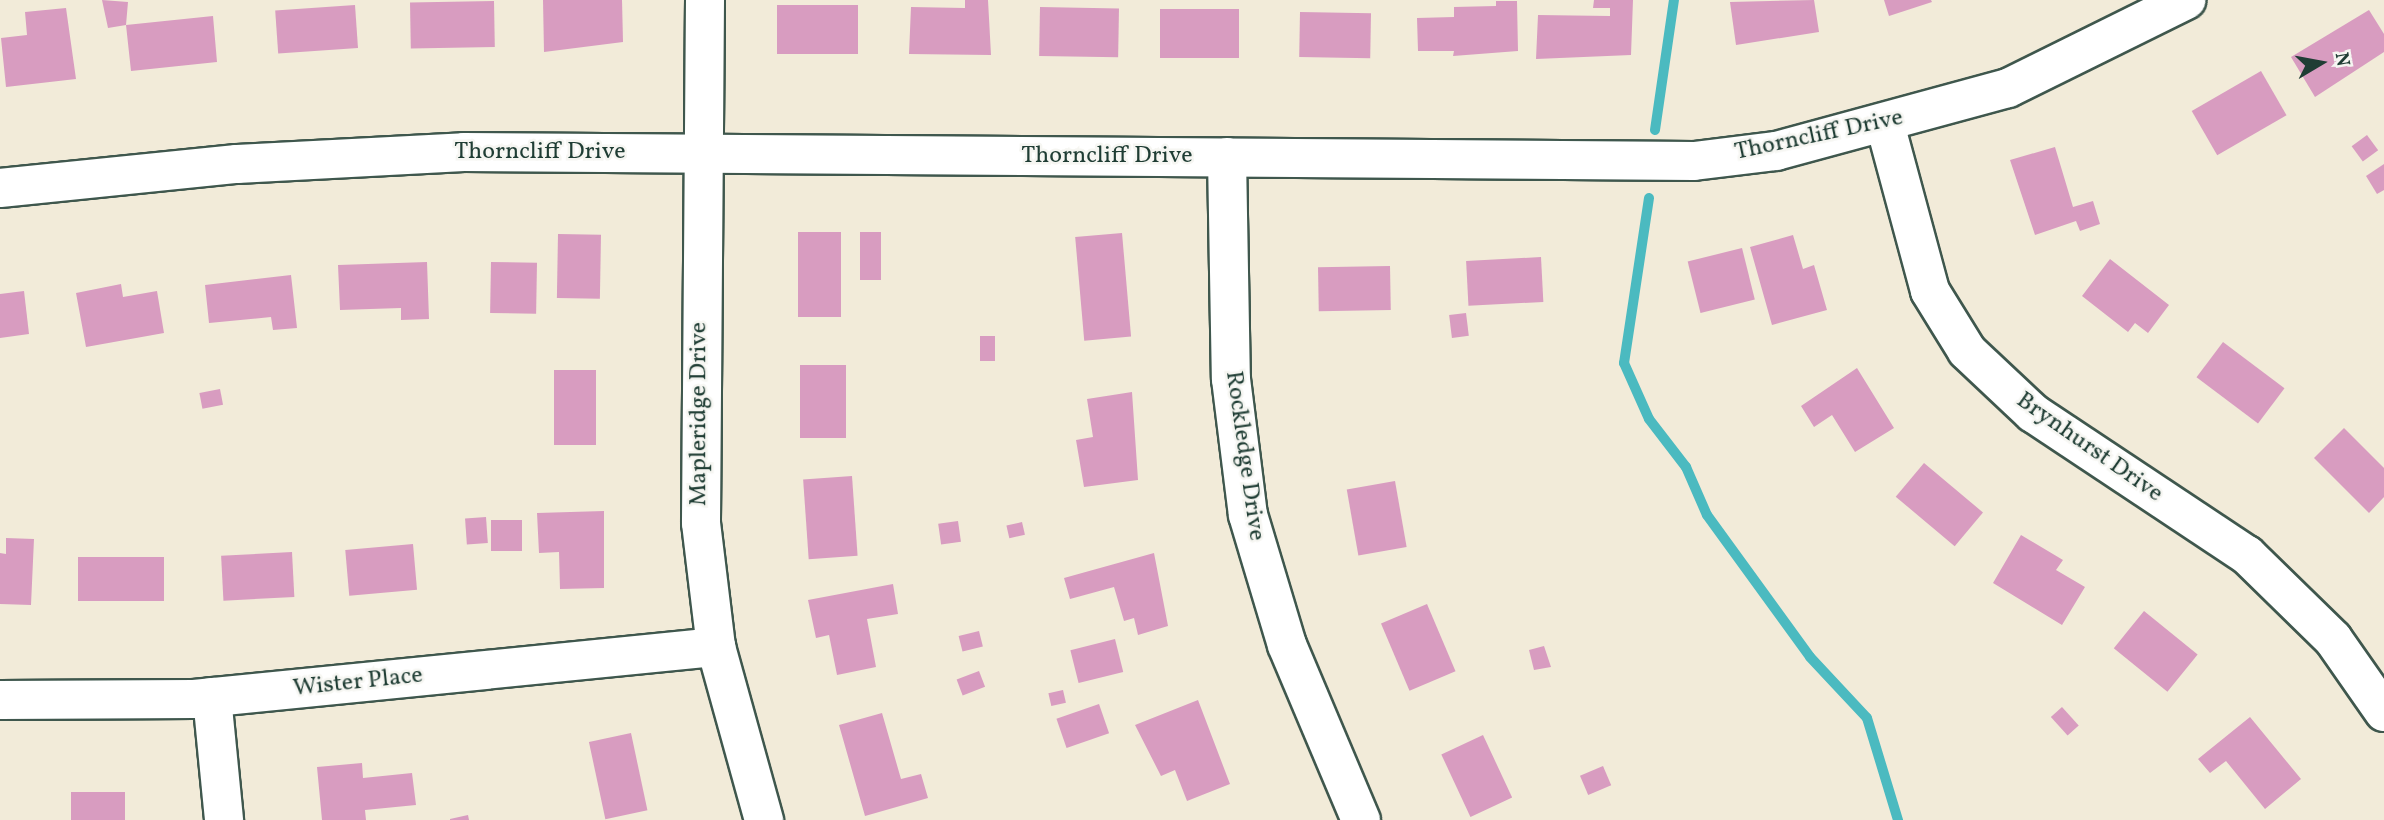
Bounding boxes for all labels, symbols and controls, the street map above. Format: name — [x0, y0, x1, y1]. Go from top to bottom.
north arrow — [2286, 28, 2356, 98]
text: N — [2328, 50, 2356, 68]
street label: Thorncliff Drive — [1733, 104, 1905, 168]
street label: Thorncliff Drive — [456, 139, 624, 167]
street label: Thorncliff Drive — [1023, 143, 1191, 171]
street label: Mapleridge Drive — [686, 322, 714, 506]
street label: Rockledge Drive — [1218, 369, 1270, 543]
street label: Brynhurst Drive — [2010, 387, 2168, 509]
street label: Wister Place — [292, 662, 424, 704]

